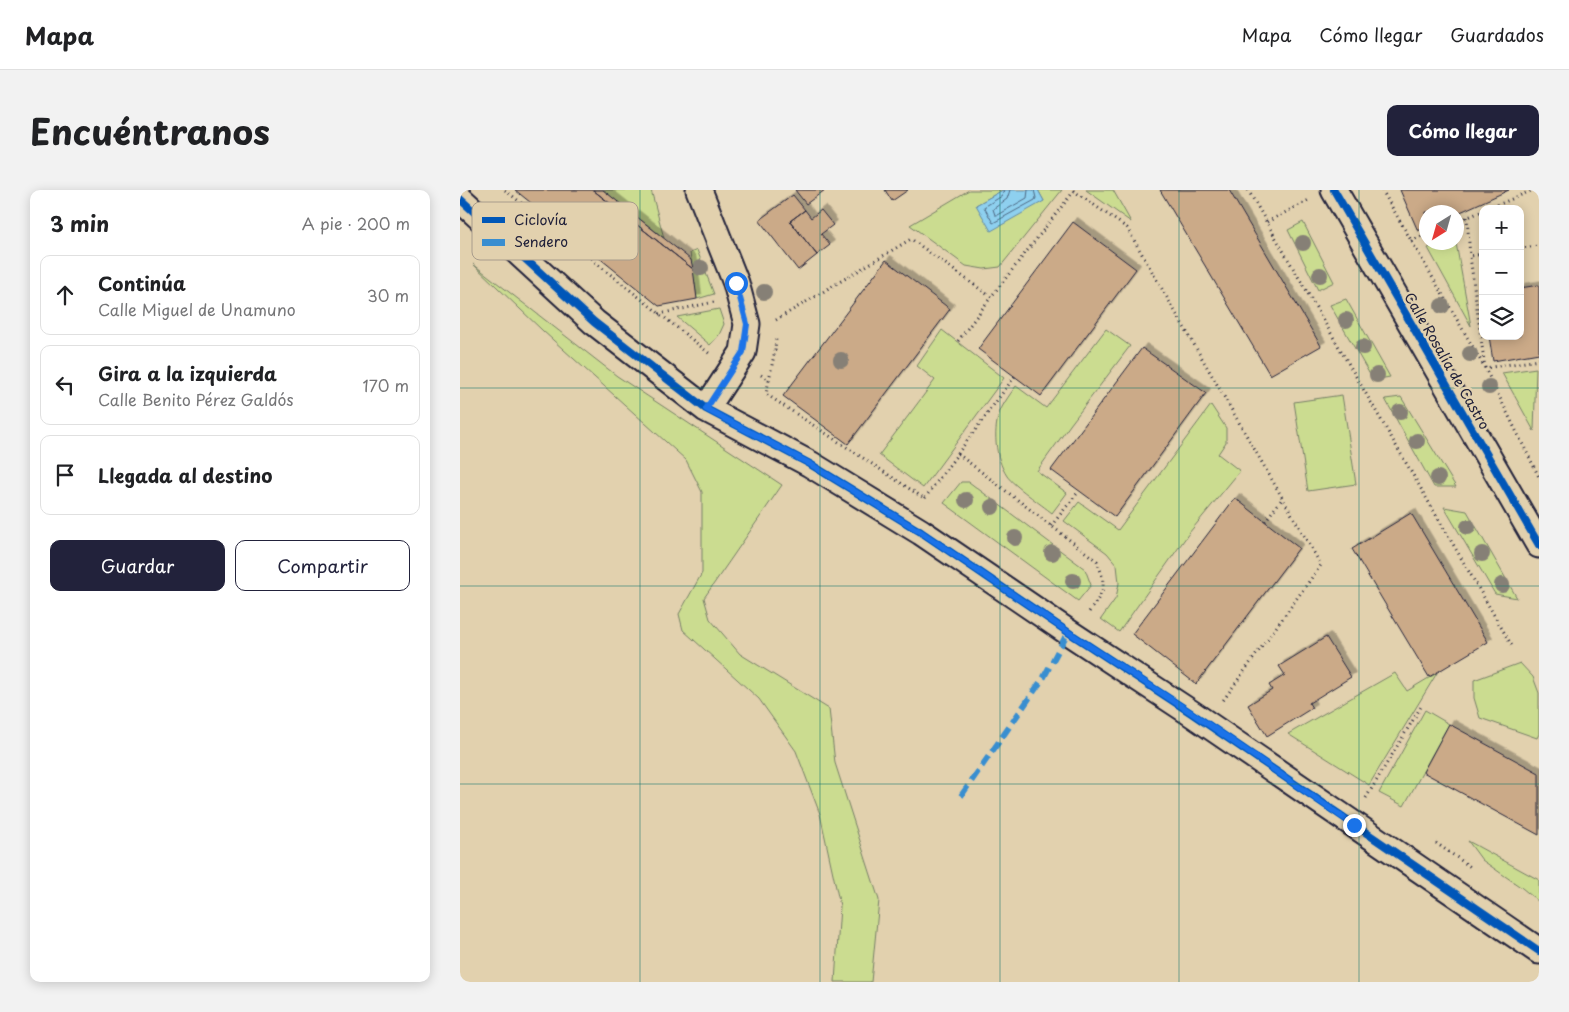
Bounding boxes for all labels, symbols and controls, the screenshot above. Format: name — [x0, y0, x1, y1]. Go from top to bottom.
text: Mapa — [25, 17, 94, 53]
text: Mapa — [1242, 21, 1291, 48]
text: Cómo llegar — [1319, 21, 1422, 48]
text: Guardados — [1450, 21, 1544, 48]
text: Encuéntranos — [30, 104, 270, 157]
button: Cómo llegar — [1387, 105, 1539, 156]
legend — [472, 202, 638, 260]
north arrow — [1419, 205, 1464, 250]
map controls — [1479, 205, 1524, 340]
button: + — [1479, 205, 1524, 250]
text: 3 min — [50, 207, 109, 239]
text: Ciclovía — [514, 209, 567, 230]
text: A pie · 200 m — [302, 211, 410, 235]
text: Sendero — [514, 231, 568, 252]
button: − — [1479, 250, 1524, 295]
text: Continúa — [98, 269, 186, 297]
route start — [725, 272, 748, 295]
icon: ahead — [51, 281, 79, 309]
text: 30 m — [367, 283, 409, 307]
street label: Calle Rosalía de Castro — [1400, 288, 1495, 433]
button: layers — [1479, 295, 1524, 340]
text: Calle Miguel de Unamuno — [98, 297, 296, 321]
text: Gira a la izquierda — [98, 359, 277, 387]
icon: left — [51, 371, 79, 399]
text: 170 m — [363, 373, 409, 397]
text: Calle Benito Pérez Galdós — [98, 387, 294, 411]
icon: arrive — [51, 461, 79, 489]
text: Llegada al destino — [98, 461, 272, 489]
button: Guardar — [50, 540, 225, 591]
button: Compartir — [235, 540, 410, 591]
route end — [1343, 814, 1366, 837]

